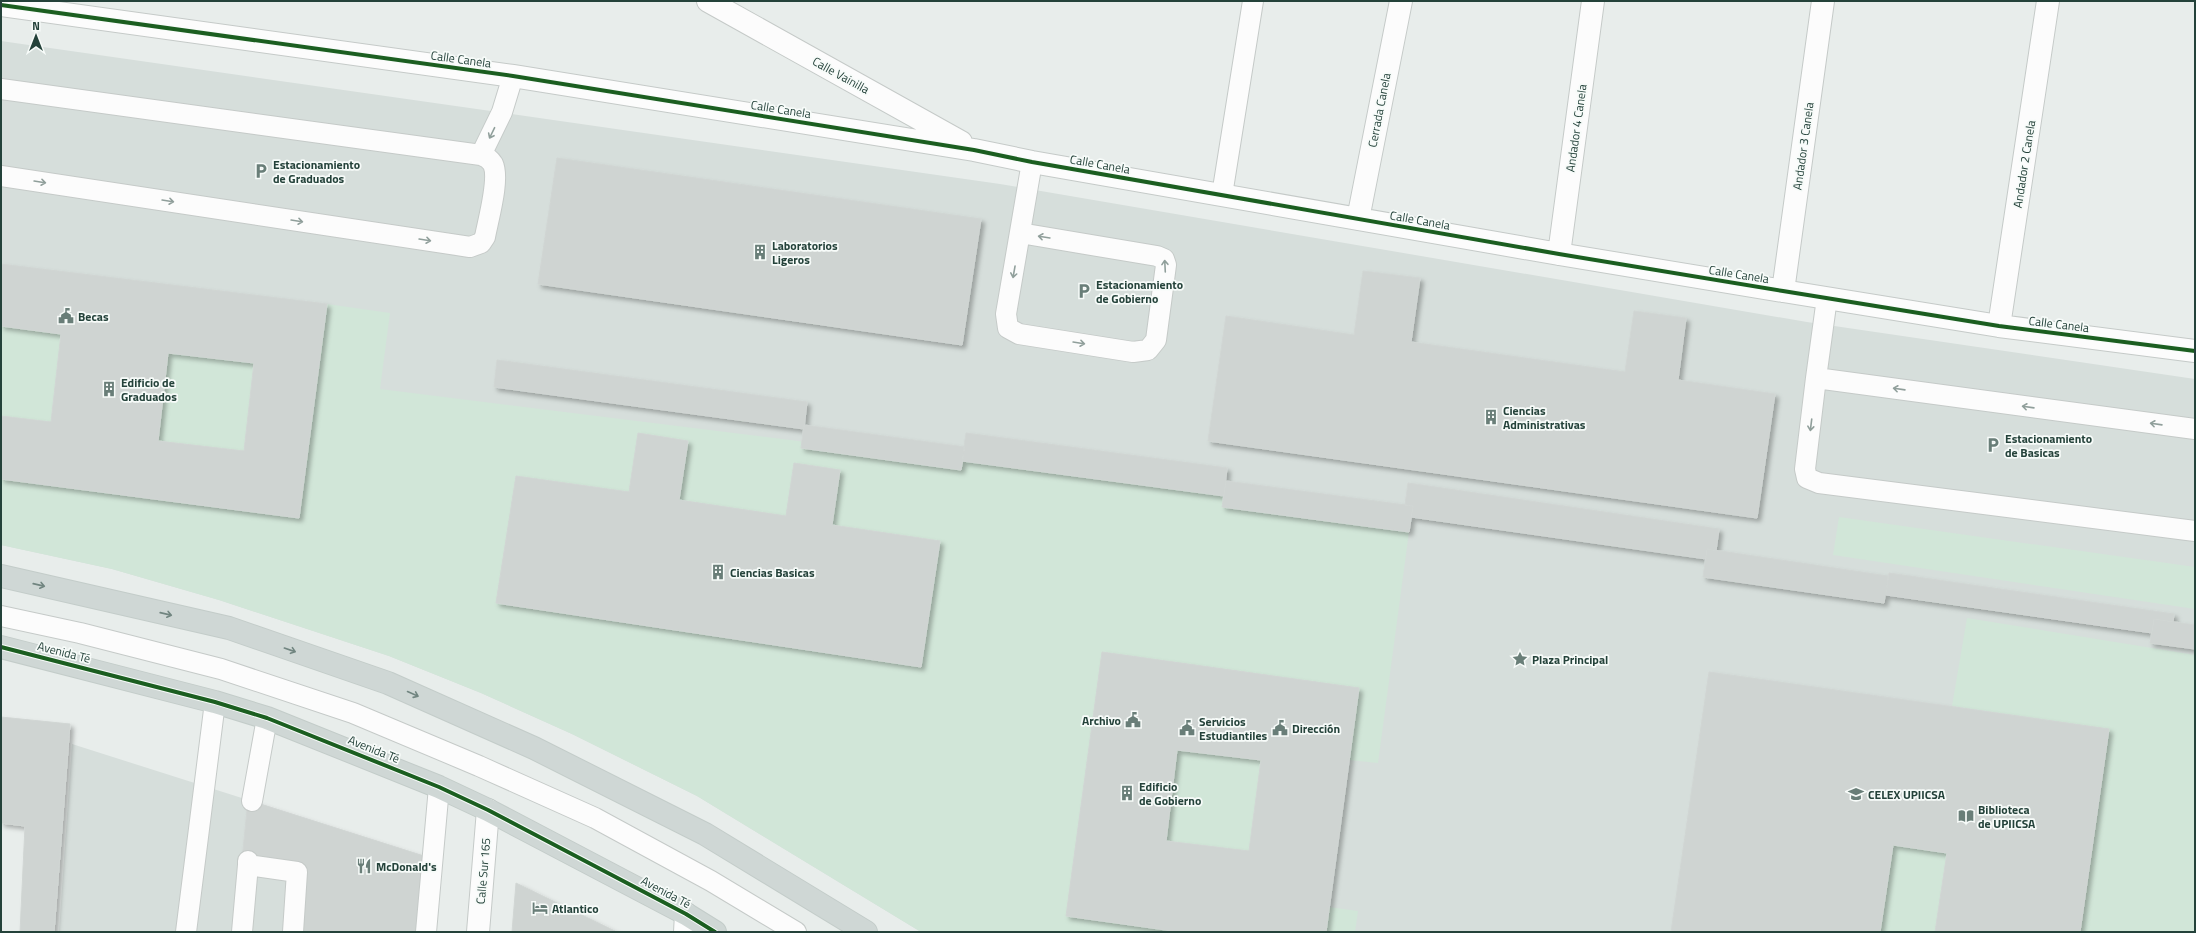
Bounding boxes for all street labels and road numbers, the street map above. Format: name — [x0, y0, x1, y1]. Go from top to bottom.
street label: Calle Canela — [430, 45, 492, 73]
street label: Calle Vainilla — [809, 51, 873, 99]
street label: Cerrada Canela — [1362, 71, 1396, 149]
street label: Andador 4 Canela — [1560, 83, 1592, 173]
street label: Calle Canela — [750, 95, 812, 123]
street label: Andador 3 Canela — [1787, 101, 1819, 191]
street label: Andador 2 Canela — [2008, 119, 2040, 209]
street label: Calle Canela — [1068, 149, 1132, 179]
street label: Calle Canela — [1388, 205, 1452, 235]
street label: Calle Canela — [1708, 260, 1770, 288]
street label: Calle Canela — [2028, 311, 2090, 337]
street label: Avenida Té — [35, 636, 93, 668]
street label: Avenida Té — [345, 730, 403, 768]
street label: Calle Sur 165 — [471, 837, 495, 905]
street label: Avenida Té — [638, 871, 694, 913]

